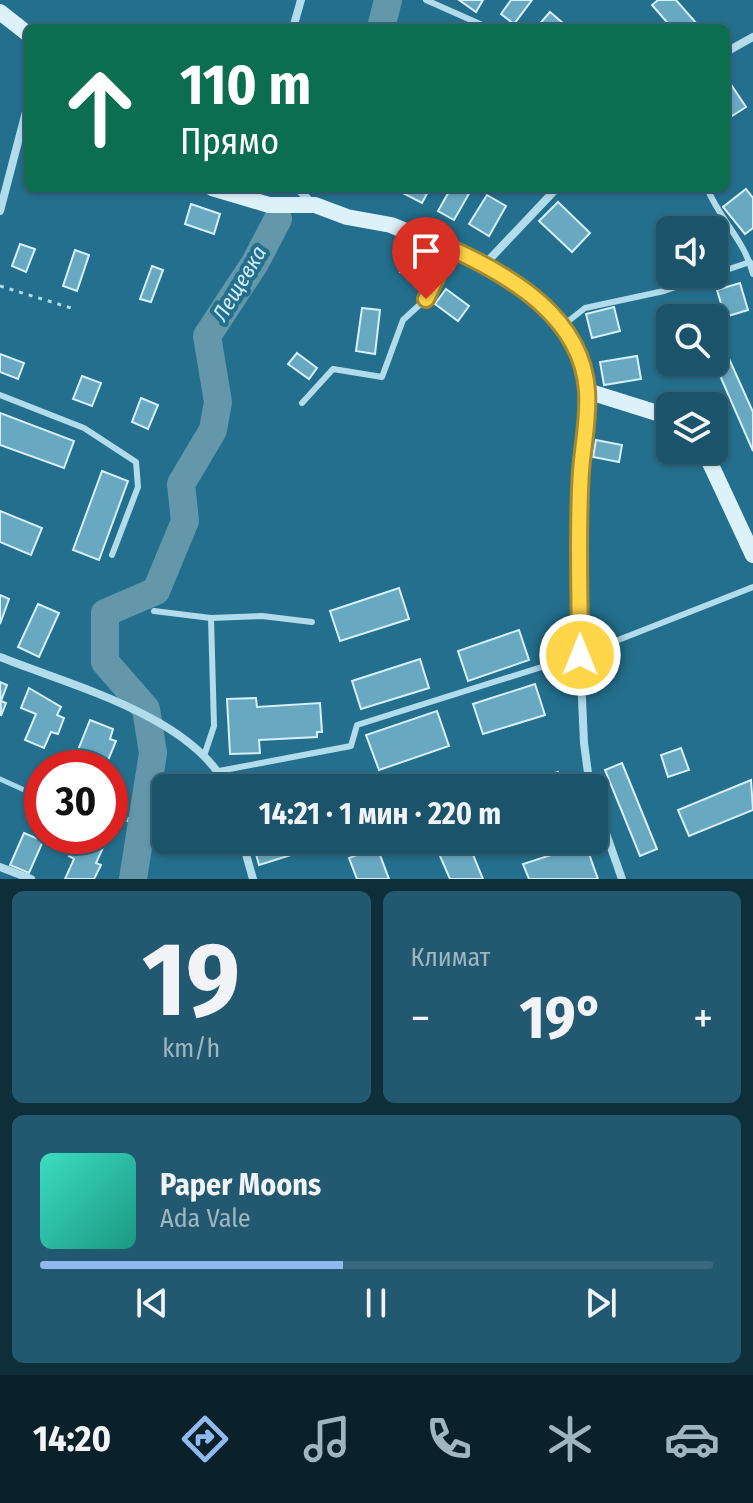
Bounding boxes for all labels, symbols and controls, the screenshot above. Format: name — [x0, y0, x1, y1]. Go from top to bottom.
text: 110 m — [180, 52, 311, 119]
icon: ahead — [48, 56, 152, 160]
text: Прямо — [180, 120, 279, 164]
map controls — [656, 216, 728, 464]
button: sound — [656, 216, 728, 288]
pin — [392, 217, 460, 299]
icon: arrive — [404, 229, 448, 273]
water label: Лещевка — [206, 241, 272, 327]
button: search — [656, 304, 728, 376]
button: layers — [656, 392, 728, 464]
position arrow — [538, 613, 622, 697]
speed limit sign: 30 — [24, 750, 128, 854]
text: 14:21 · 1 мин · 220 m — [259, 796, 501, 832]
text: 19 — [142, 918, 240, 1043]
text: Климат — [411, 942, 490, 973]
text: 19° — [519, 982, 604, 1054]
text: − — [411, 992, 430, 1045]
text: + — [693, 992, 713, 1045]
text: km/h — [162, 1033, 220, 1064]
text: Paper Moons — [160, 1167, 321, 1203]
text: Ada Vale — [160, 1203, 251, 1234]
icon: previous — [130, 1281, 174, 1325]
icon: pause — [354, 1281, 398, 1325]
icon: next — [579, 1281, 623, 1325]
icon: directions — [177, 1411, 233, 1467]
icon: music — [299, 1411, 355, 1467]
icon: phone — [421, 1411, 477, 1467]
icon: climate — [542, 1411, 598, 1467]
icon: car — [664, 1411, 720, 1467]
text: 14:20 — [33, 1417, 111, 1461]

